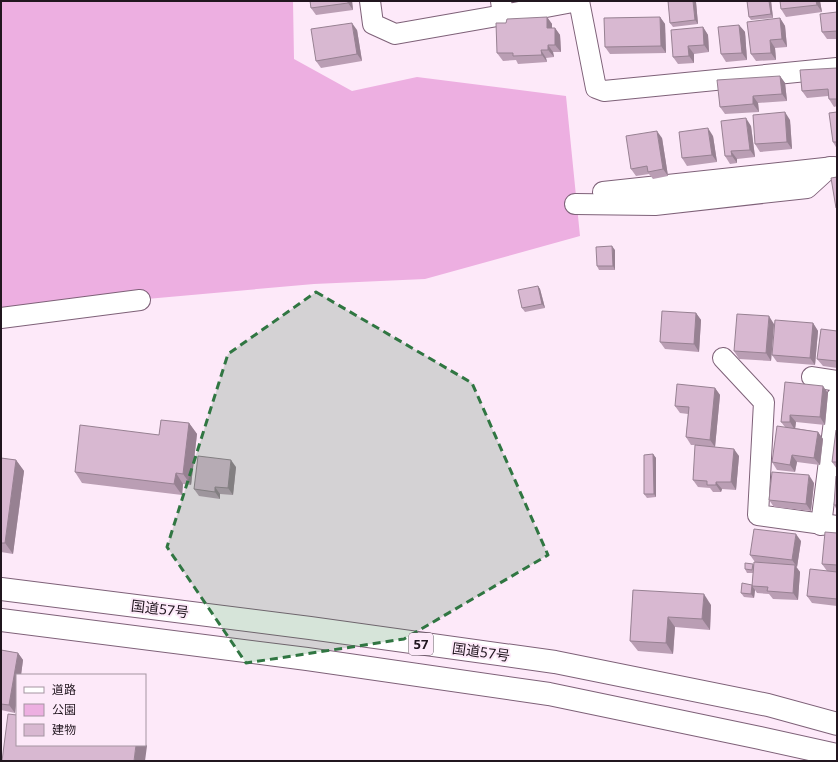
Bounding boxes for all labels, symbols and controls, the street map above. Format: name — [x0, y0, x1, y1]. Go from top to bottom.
street label: 国道57号 — [130, 596, 190, 621]
road number: 57 — [409, 633, 433, 655]
street label: 国道57号 — [451, 638, 511, 665]
legend — [16, 674, 146, 746]
text: 道路 — [52, 681, 76, 698]
text: 公園 — [52, 701, 76, 718]
text: 建物 — [52, 721, 76, 738]

